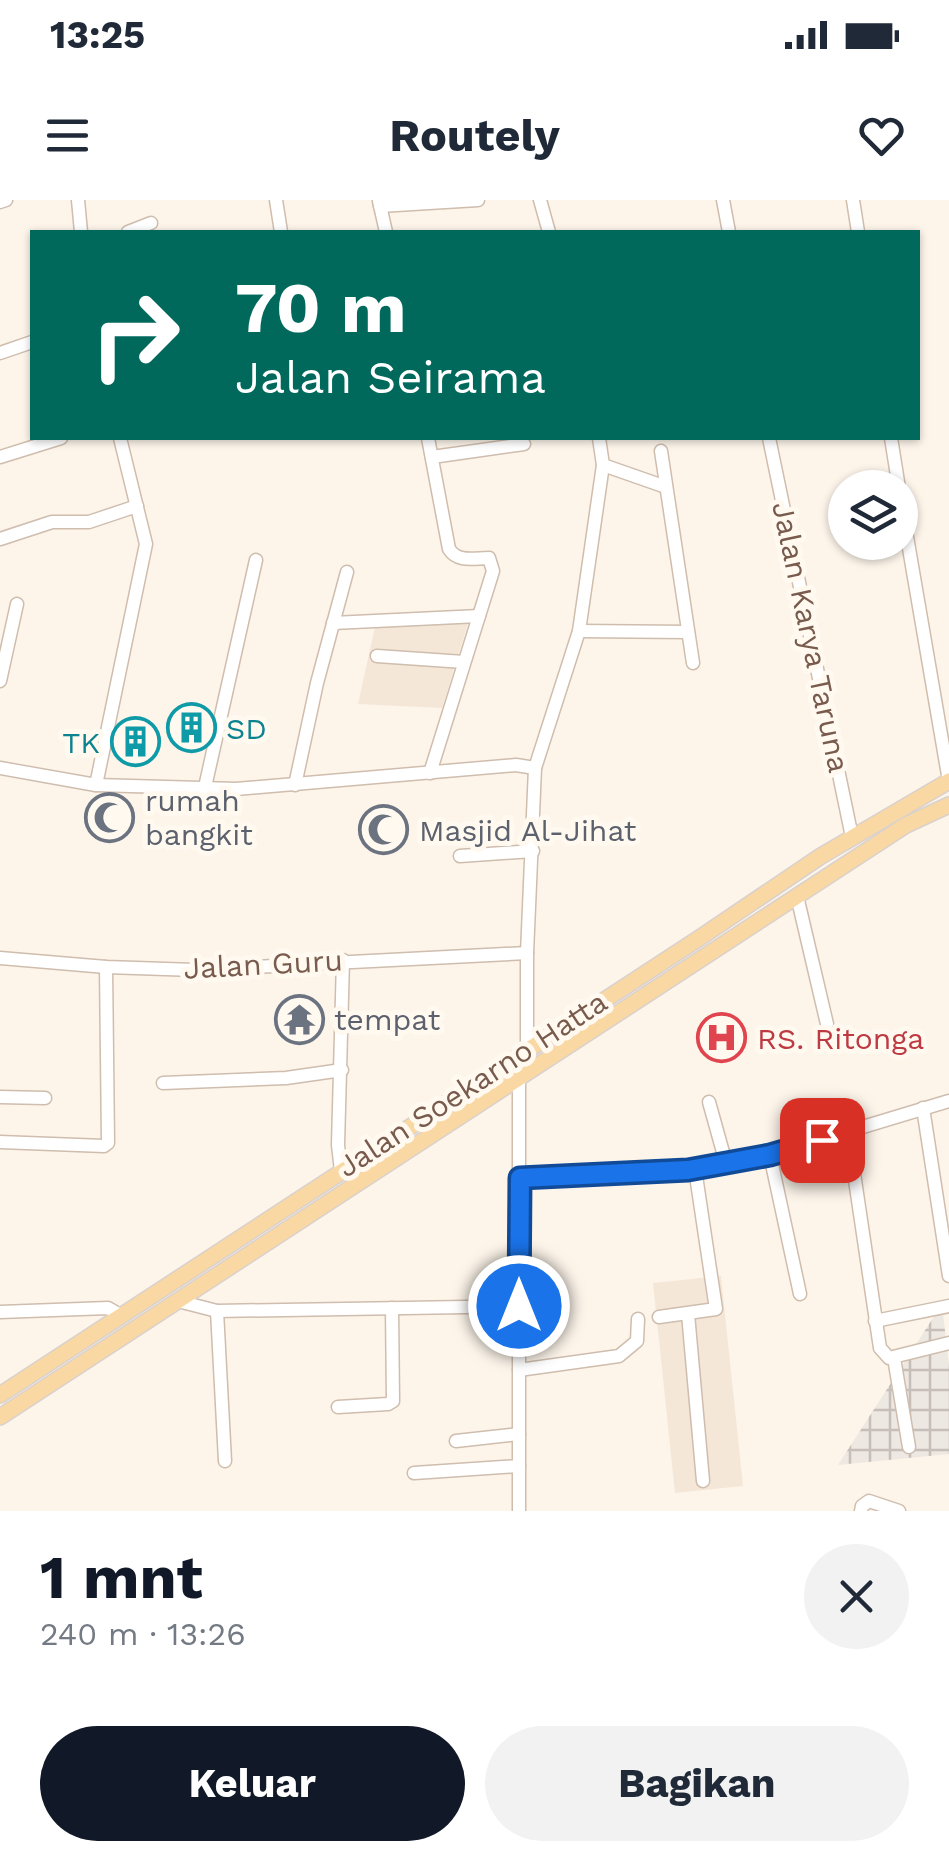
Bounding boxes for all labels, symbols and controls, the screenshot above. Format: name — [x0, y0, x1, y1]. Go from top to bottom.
text: 13:25 — [50, 13, 145, 57]
icon: menu — [40, 108, 95, 163]
icon: heart — [854, 108, 909, 163]
text: Routely — [389, 109, 560, 162]
text: 70 m — [235, 267, 407, 349]
icon: right — [70, 270, 200, 400]
text: Jalan Seirama — [235, 351, 546, 404]
map controls — [828, 470, 918, 560]
button: layers — [828, 470, 918, 560]
street label: Jalan Karya Taruna — [765, 498, 857, 776]
building icon: SD — [165, 702, 217, 754]
place label: SD — [226, 711, 267, 746]
building icon: TK — [109, 716, 161, 768]
place label: TK — [62, 725, 100, 760]
place label: rumah bangkit — [145, 783, 253, 852]
mosque icon: rumah bangkit — [84, 791, 136, 843]
mosque icon: Masjid Al-Jihat — [358, 804, 410, 856]
place label: Masjid Al-Jihat — [419, 813, 637, 848]
street label: Jalan Guru — [183, 942, 343, 986]
street label: Jalan Soekarno Hatta — [331, 984, 613, 1184]
temple icon: tempat — [273, 993, 325, 1045]
place label: tempat — [334, 1002, 441, 1037]
hospital icon: RS. Ritonga — [696, 1012, 748, 1064]
place label: RS. Ritonga — [757, 1021, 924, 1056]
pin — [780, 1098, 865, 1183]
icon: arrive — [795, 1113, 850, 1168]
position arrow — [467, 1254, 571, 1358]
text: 1 mnt — [40, 1542, 203, 1613]
button: close — [804, 1544, 909, 1649]
text: 240 m · 13:26 — [40, 1615, 246, 1653]
button: Keluar — [40, 1726, 465, 1841]
button: Bagikan — [485, 1726, 909, 1841]

